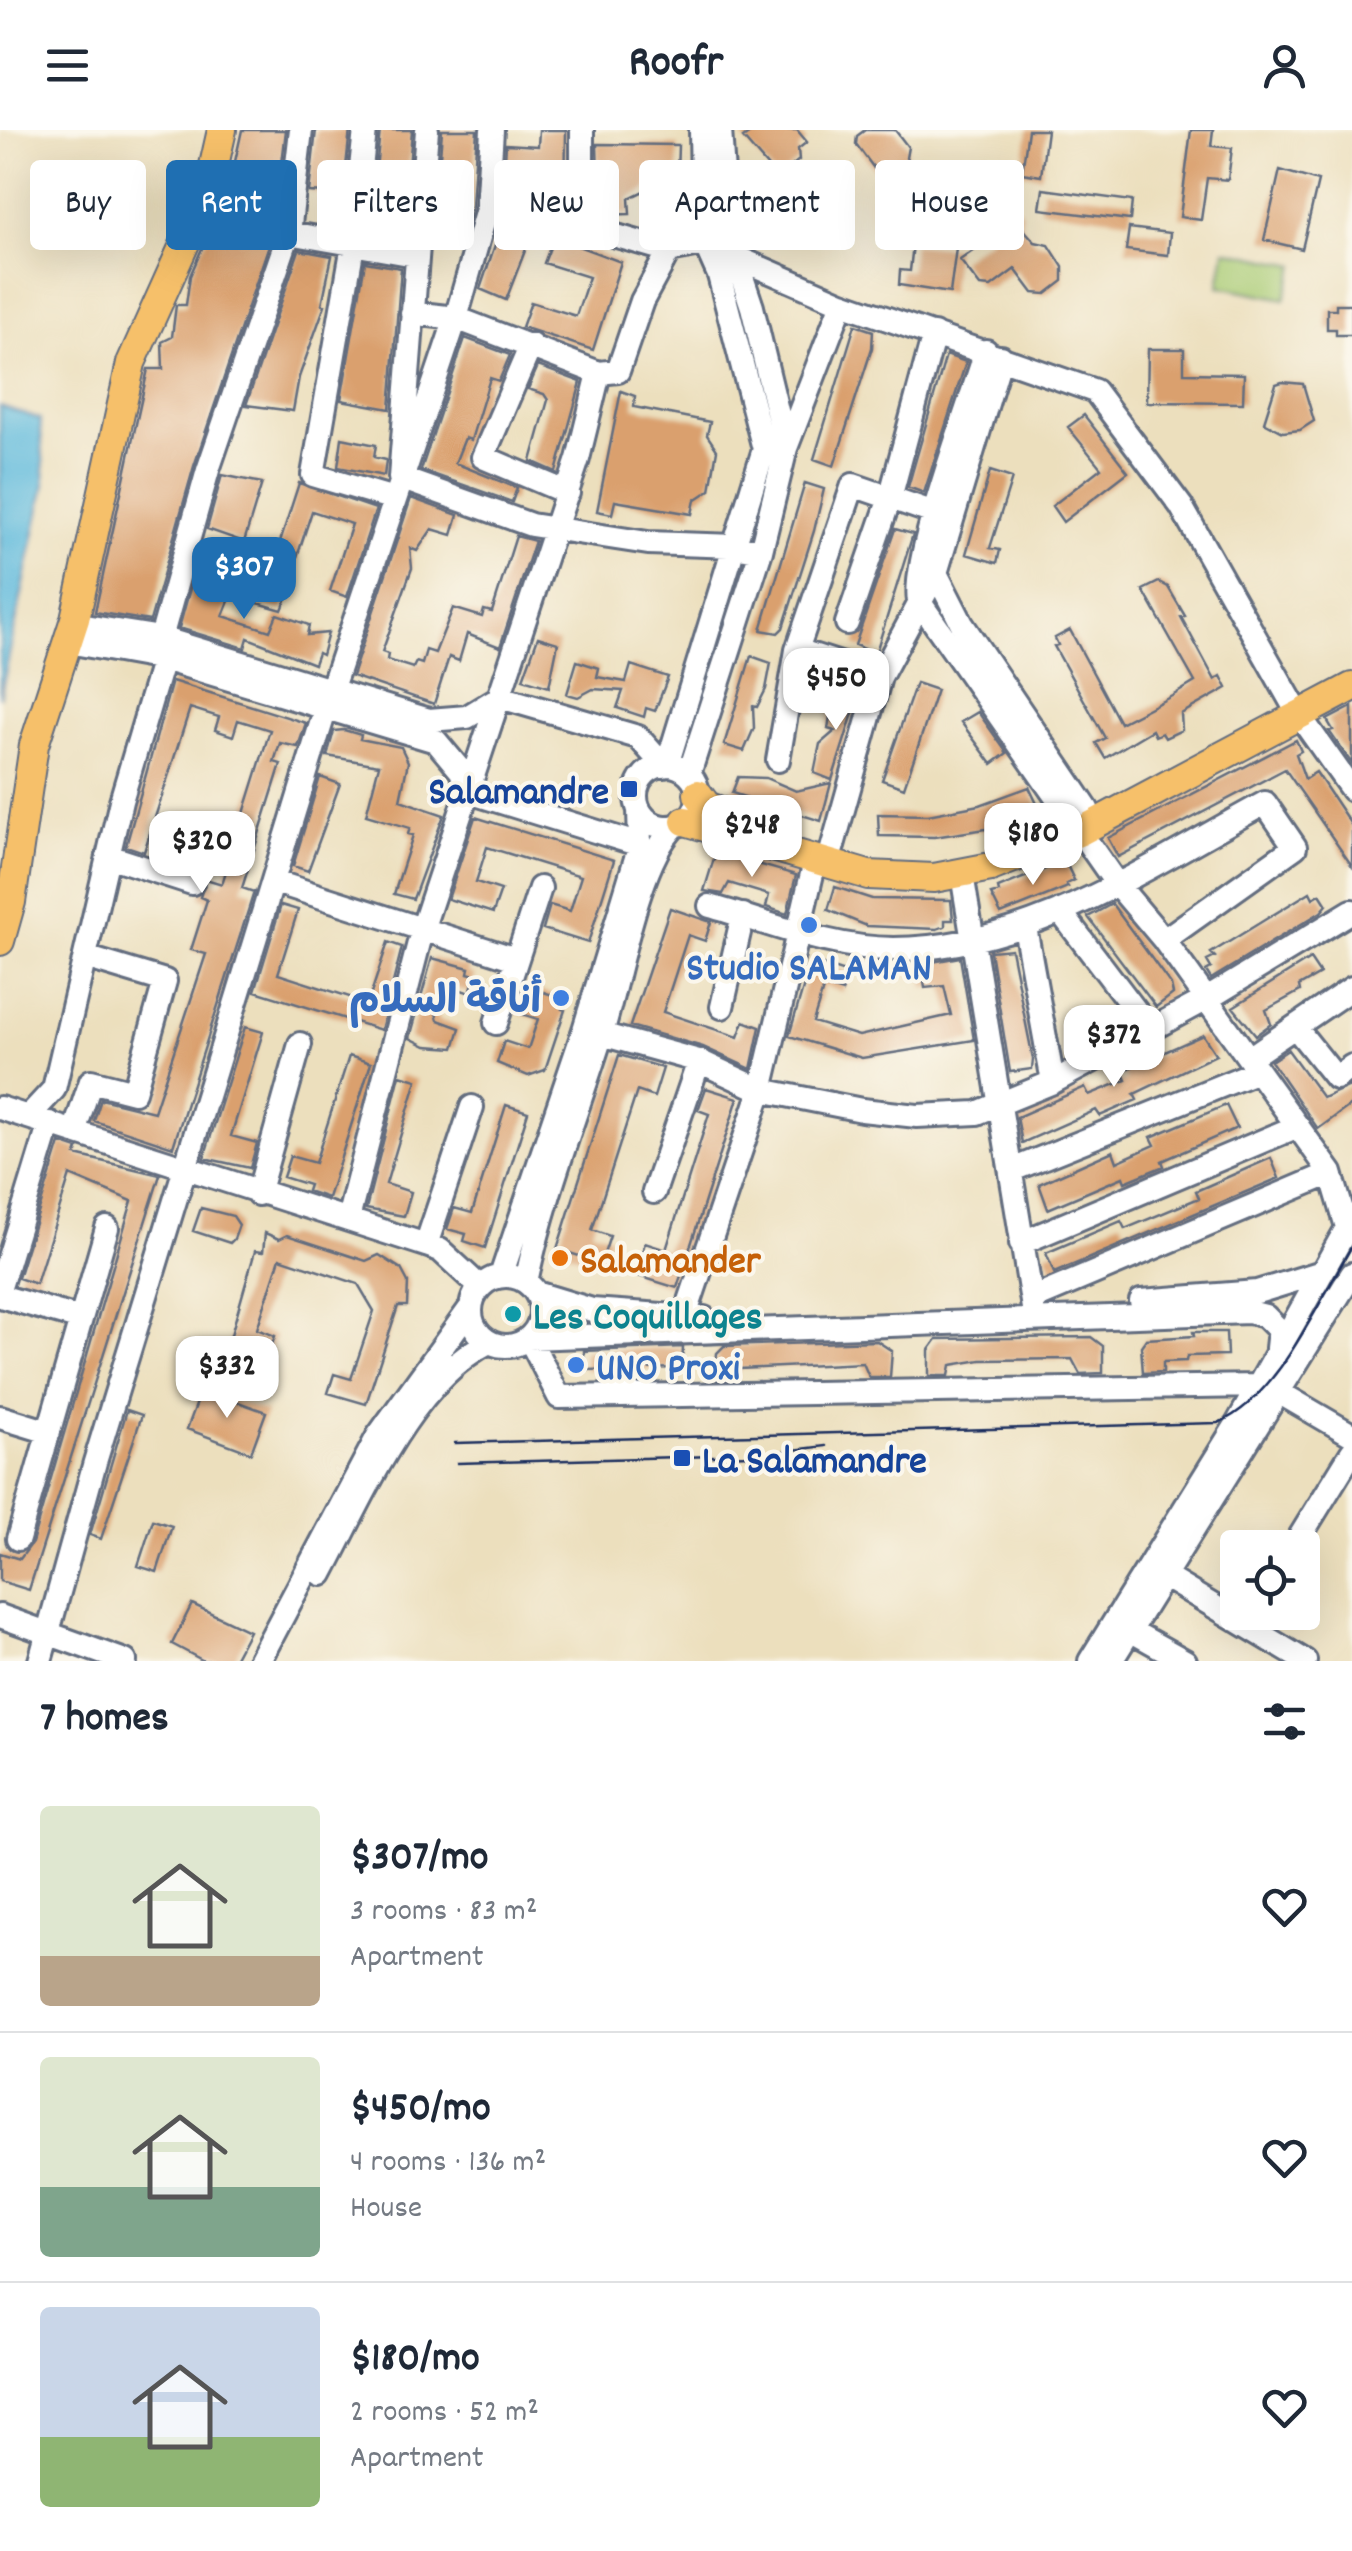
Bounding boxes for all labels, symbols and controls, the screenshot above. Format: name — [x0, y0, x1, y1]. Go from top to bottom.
text: Roofr — [629, 33, 723, 97]
icon: menu — [40, 38, 95, 93]
icon: person — [1257, 38, 1312, 93]
chip: Buy — [30, 160, 146, 250]
chip: Rent — [166, 160, 297, 250]
chip: Filters — [317, 160, 474, 250]
chip: New — [494, 160, 619, 250]
chip: Apartment — [639, 160, 855, 250]
chip: House — [875, 160, 1024, 250]
pin: $307 — [185, 537, 303, 622]
text: $307 — [214, 546, 274, 592]
pin: $450 — [777, 648, 895, 733]
text: $450 — [805, 657, 867, 703]
place label: Salamandre — [428, 767, 609, 824]
marker: Salamandre — [618, 778, 640, 800]
pin: $248 — [693, 795, 811, 880]
pin: $180 — [974, 803, 1092, 888]
text: $248 — [724, 804, 780, 850]
pin: $320 — [143, 811, 261, 896]
text: $180 — [1006, 812, 1060, 858]
text: $320 — [171, 820, 233, 866]
marker: Studio SALAMAN — [798, 914, 820, 936]
place label: Studio SALAMAN — [686, 943, 932, 1000]
place label: أناقة السلام — [349, 974, 542, 1033]
marker: أناقة السلام — [550, 987, 572, 1009]
pin: $372 — [1055, 1005, 1173, 1090]
text: $372 — [1086, 1014, 1142, 1060]
place label: Salamander — [580, 1236, 762, 1293]
marker: Salamander — [549, 1247, 571, 1269]
place label: Les Coquillages — [533, 1292, 763, 1349]
marker: Les Coquillages — [502, 1303, 524, 1325]
pin: $332 — [168, 1336, 286, 1421]
place label: UNO Proxi — [596, 1343, 741, 1400]
text: $332 — [198, 1345, 256, 1391]
marker: UNO Proxi — [565, 1354, 587, 1376]
place label: La Salamandre — [702, 1436, 927, 1493]
marker: La Salamandre — [671, 1447, 693, 1469]
map controls — [1220, 1530, 1320, 1630]
button: locate — [1220, 1530, 1320, 1630]
text: 7 homes — [40, 1691, 169, 1751]
icon: filters — [1257, 1694, 1312, 1749]
text: $307/mo — [350, 1830, 488, 1890]
icon: home — [120, 1846, 240, 1966]
icon: heart — [1257, 1879, 1312, 1934]
text: 3 rooms · 83 m² — [350, 1890, 537, 1936]
text: Apartment — [350, 1936, 484, 1982]
text: $450/mo — [350, 2081, 491, 2141]
icon: home — [120, 2097, 240, 2217]
icon: heart — [1257, 2130, 1312, 2185]
text: 4 rooms · 136 m² — [350, 2141, 546, 2187]
text: House — [350, 2187, 422, 2233]
text: $180/mo — [350, 2331, 480, 2391]
icon: home — [120, 2347, 240, 2467]
icon: heart — [1257, 2380, 1312, 2435]
text: 2 rooms · 52 m² — [350, 2391, 539, 2437]
text: Apartment — [350, 2437, 484, 2483]

